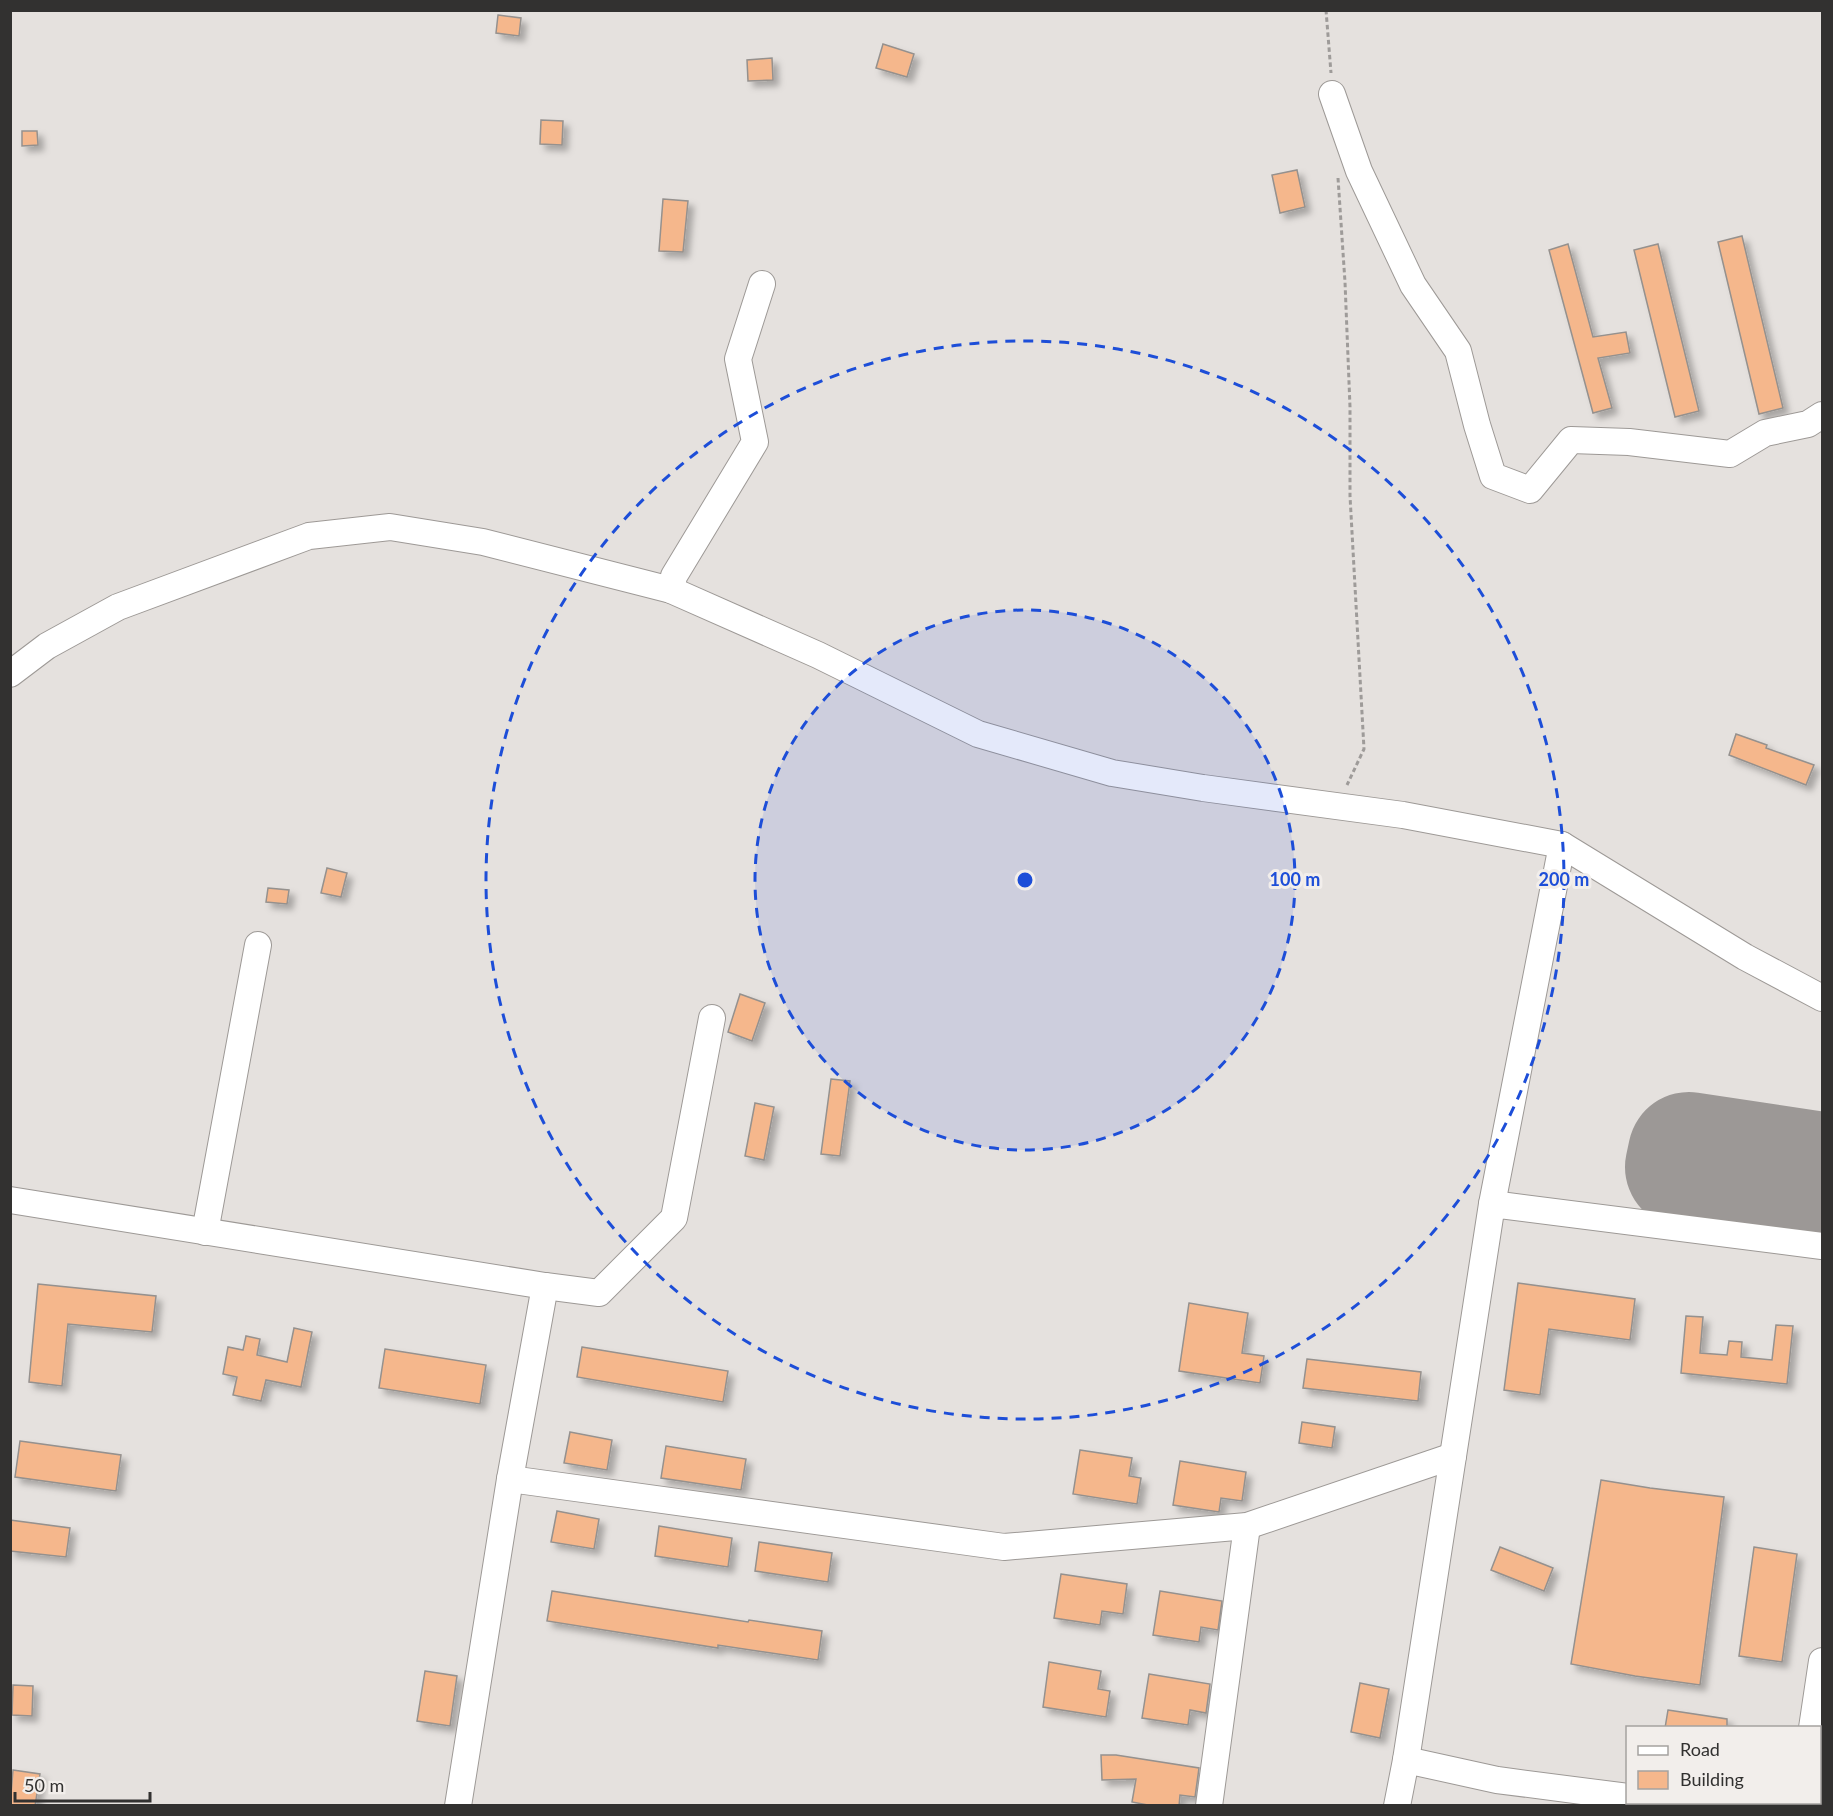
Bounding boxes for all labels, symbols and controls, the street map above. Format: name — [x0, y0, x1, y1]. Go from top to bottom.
text: 100 m — [1270, 868, 1320, 890]
text: 200 m — [1539, 868, 1589, 890]
centre of rings — [1015, 870, 1035, 890]
legend — [1626, 1726, 1821, 1804]
text: Road — [1680, 1738, 1720, 1760]
scale bar — [15, 1765, 150, 1803]
text: Building — [1680, 1768, 1744, 1790]
text: 50 m — [24, 1774, 64, 1796]

